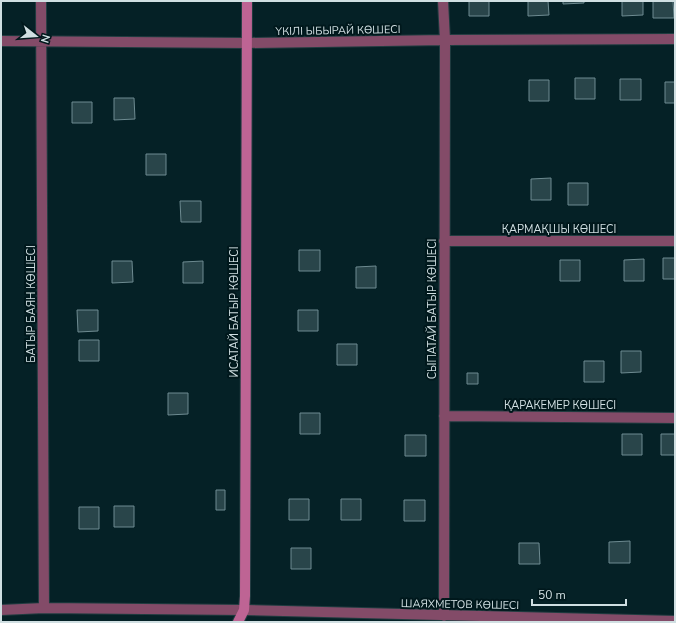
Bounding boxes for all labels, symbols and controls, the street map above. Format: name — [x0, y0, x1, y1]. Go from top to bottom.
north arrow — [16, 16, 56, 56]
street label: ҮКІЛІ ЫБЫРАЙ КӨШЕСІ — [274, 22, 401, 39]
text: N — [37, 33, 53, 45]
street label: ҚАРМАҚШЫ КӨШЕСІ — [502, 222, 616, 237]
street label: СЫПАТАЙ БАТЫР КӨШЕСІ — [425, 239, 440, 379]
street label: БАТЫР БАЯН КӨШЕСІ — [24, 245, 39, 363]
street label: ИСАТАЙ БАТЫР КӨШЕСІ — [227, 247, 242, 377]
street label: ҚАРАКЕМЕР КӨШЕСІ — [504, 398, 616, 413]
scale bar — [532, 581, 626, 607]
text: 50 m — [538, 587, 566, 603]
street label: ШАЯХМЕТОВ КӨШЕСІ — [401, 596, 519, 613]

